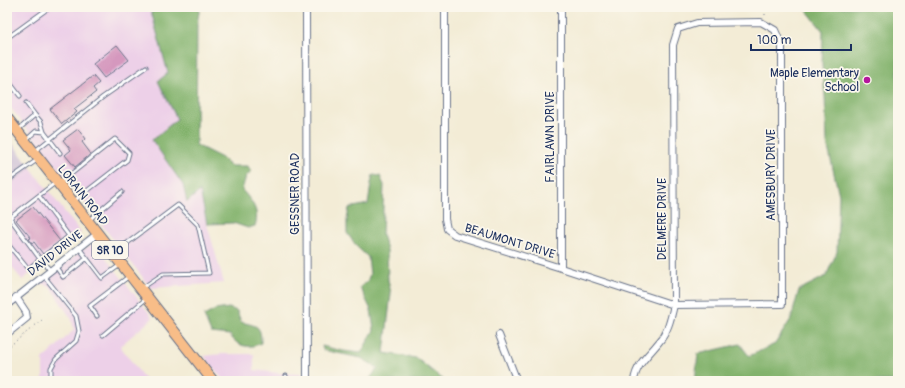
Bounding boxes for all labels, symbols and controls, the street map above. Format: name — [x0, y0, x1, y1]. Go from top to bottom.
scale bar — [751, 26, 851, 52]
text: 100 m — [757, 33, 792, 48]
place label: Maple Elementary School — [770, 66, 859, 95]
marker: Maple Elementary School — [862, 75, 872, 85]
street label: FAIRLAWN DRIVE — [543, 91, 558, 183]
street label: AMESBURY DRIVE — [764, 129, 779, 221]
street label: GESSNER ROAD — [288, 153, 303, 235]
street label: LORAIN ROAD — [54, 162, 111, 229]
street label: DELMERE DRIVE — [655, 178, 670, 260]
street label: BEAUMONT DRIVE — [463, 221, 557, 262]
street label: DAVID DRIVE — [25, 227, 86, 280]
road number: SR 10 — [92, 241, 128, 259]

